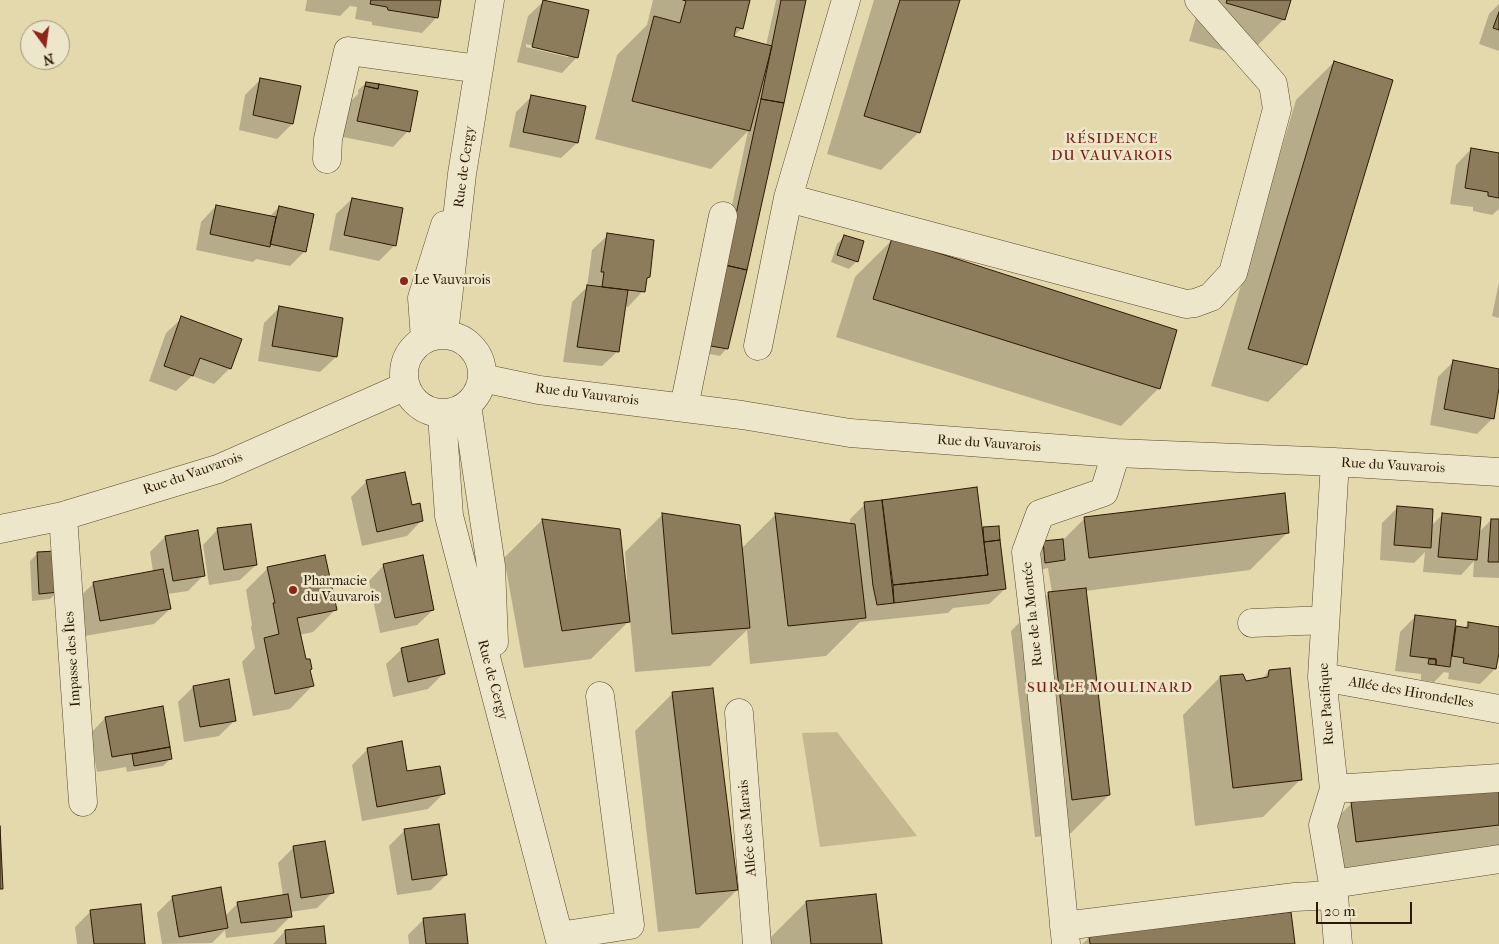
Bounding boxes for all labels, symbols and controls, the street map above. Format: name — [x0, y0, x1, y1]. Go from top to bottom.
north arrow — [20, 20, 70, 70]
text: N — [41, 50, 56, 69]
street label: Rue de Cergy — [451, 125, 479, 209]
district label: RÉSIDENCE DU VAUVAROIS — [1049, 130, 1175, 165]
place label: Le Vauvarois — [414, 273, 490, 289]
marker: Le Vauvarois — [398, 275, 410, 287]
street label: Rue du Vauvarois — [534, 380, 640, 410]
street label: Rue du Vauvarois — [936, 432, 1042, 456]
street label: Rue du Vauvarois — [141, 449, 245, 499]
street label: Rue du Vauvarois — [1341, 455, 1445, 477]
street label: Rue de la Montée — [1019, 561, 1047, 667]
place label: Pharmacie du Vauvarois — [303, 574, 380, 606]
marker: Pharmacie du Vauvarois — [287, 584, 299, 596]
street label: Impasse des Îles — [61, 611, 85, 707]
street label: Rue de Cergy — [473, 638, 511, 722]
street label: Rue Pacifique — [1316, 662, 1338, 746]
street label: Allée des Hirondelles — [1347, 674, 1475, 712]
district label: SUR LE MOULINARD — [1025, 679, 1195, 697]
street label: Allée des Marais — [735, 779, 761, 877]
scale bar — [1319, 892, 1415, 924]
text: 20 m — [1324, 902, 1356, 920]

